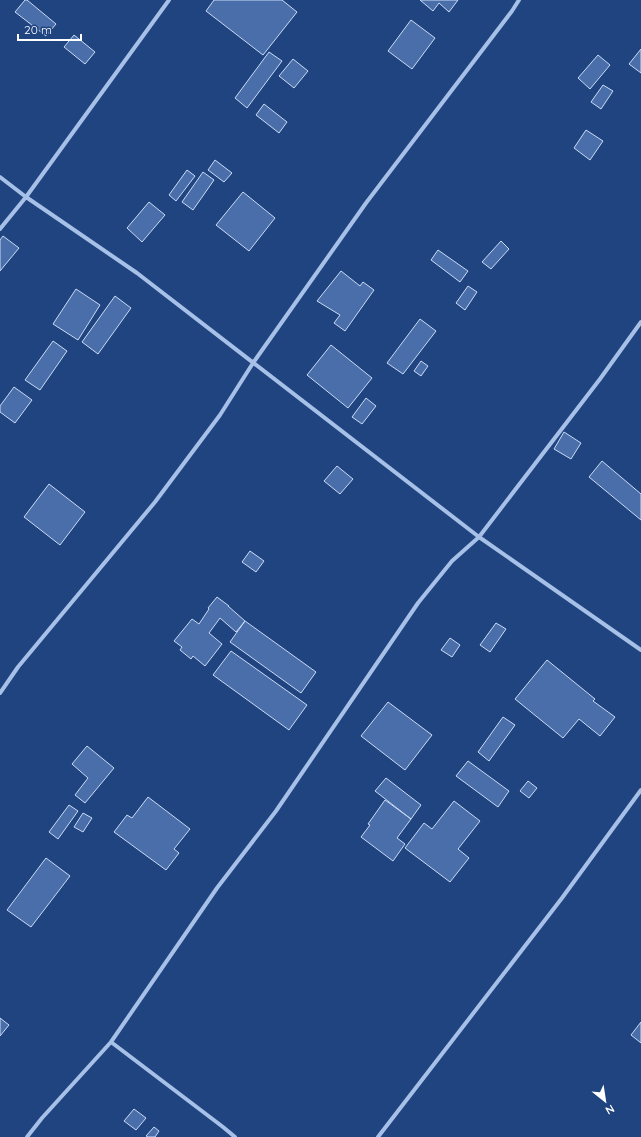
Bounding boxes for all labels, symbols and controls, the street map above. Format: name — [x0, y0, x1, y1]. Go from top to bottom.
scale bar — [18, 16, 81, 42]
text: 20 m — [24, 22, 52, 37]
north arrow — [585, 1081, 625, 1121]
text: N — [603, 1102, 617, 1118]

